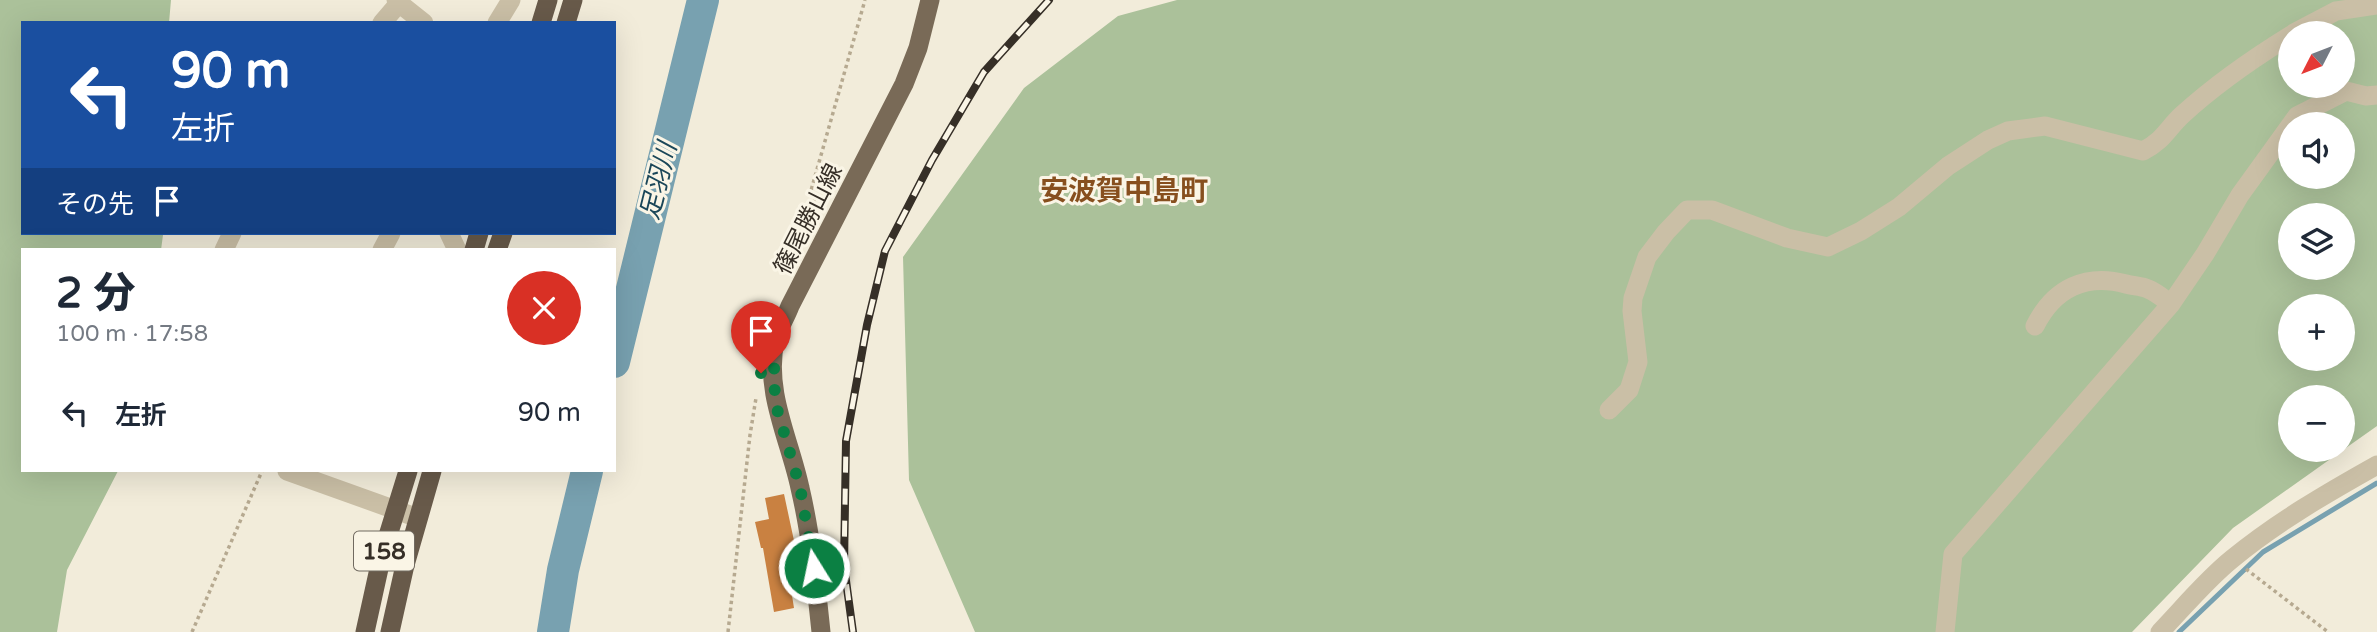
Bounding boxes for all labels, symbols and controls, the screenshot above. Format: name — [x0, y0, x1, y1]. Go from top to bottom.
north arrow — [2278, 21, 2356, 98]
map controls — [2278, 21, 2355, 462]
text: 90 m — [171, 42, 290, 101]
icon: left — [56, 49, 147, 140]
text: 左折 — [171, 110, 235, 148]
button: sound — [2278, 112, 2355, 189]
water label: 足羽川 — [634, 137, 684, 223]
street label: 篠尾勝山線 — [768, 159, 849, 279]
district label: 安波賀中島町 — [1040, 174, 1208, 208]
icon: arrive — [148, 182, 186, 220]
text: その先 — [56, 189, 134, 220]
button: layers — [2278, 203, 2355, 280]
text: 2 分 — [56, 268, 135, 319]
button: close — [507, 271, 581, 345]
button: + — [2278, 294, 2355, 371]
pin — [731, 301, 791, 373]
icon: arrive — [742, 312, 780, 350]
text: 100 m · 17:58 — [56, 320, 208, 348]
button: − — [2278, 385, 2355, 462]
icon: left — [56, 394, 94, 432]
text: 90 m — [518, 397, 581, 428]
text: 左折 — [115, 400, 167, 431]
road number: 158 — [354, 531, 414, 570]
position arrow — [777, 531, 851, 605]

